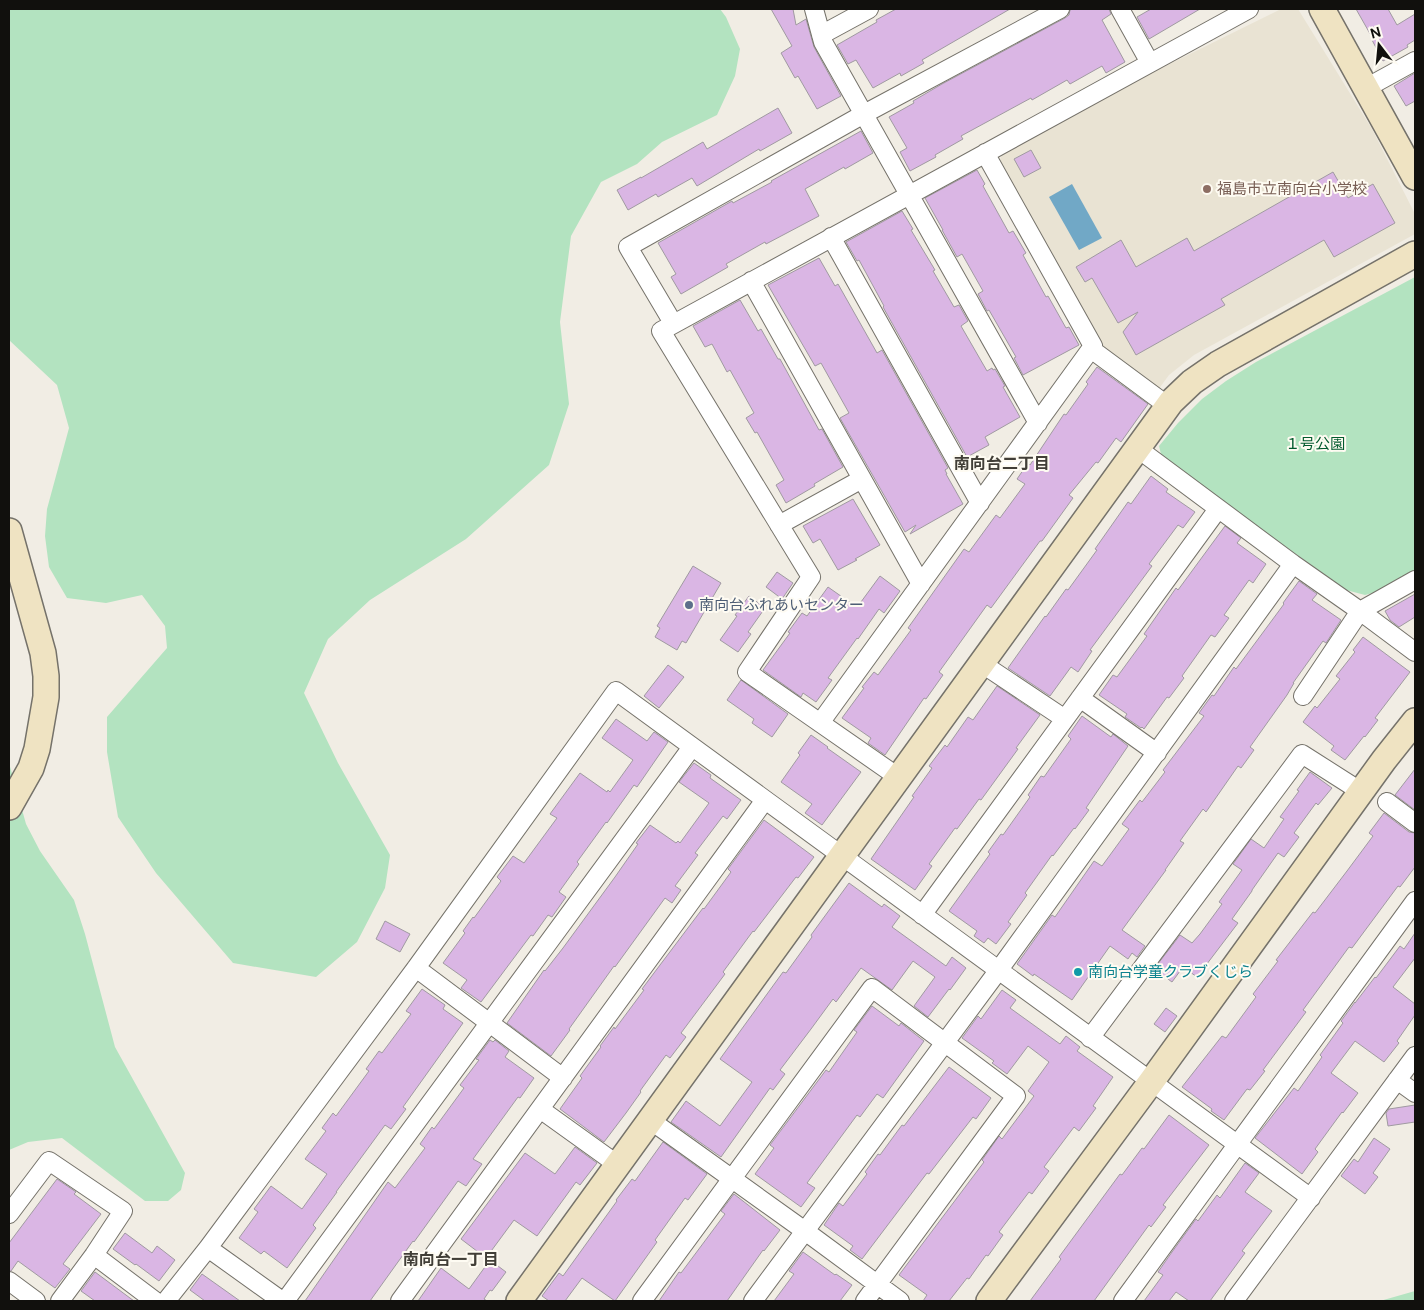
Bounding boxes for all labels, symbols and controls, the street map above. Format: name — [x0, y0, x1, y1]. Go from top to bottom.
north arrow — [1354, 20, 1404, 70]
text: N — [1368, 22, 1383, 43]
place label: 福島市立南向台小学校 — [1217, 179, 1367, 199]
marker: 福島市立南向台小学校 — [1201, 183, 1213, 195]
park label: １号公園 — [1285, 434, 1345, 454]
district label: 南向台二丁目 — [954, 453, 1050, 474]
place label: 南向台ふれあいセンター — [699, 595, 864, 615]
marker: 南向台ふれあいセンター — [683, 599, 695, 611]
place label: 南向台学童クラブくじら — [1088, 962, 1253, 982]
marker: 南向台学童クラブくじら — [1072, 966, 1084, 978]
district label: 南向台一丁目 — [403, 1249, 499, 1270]

